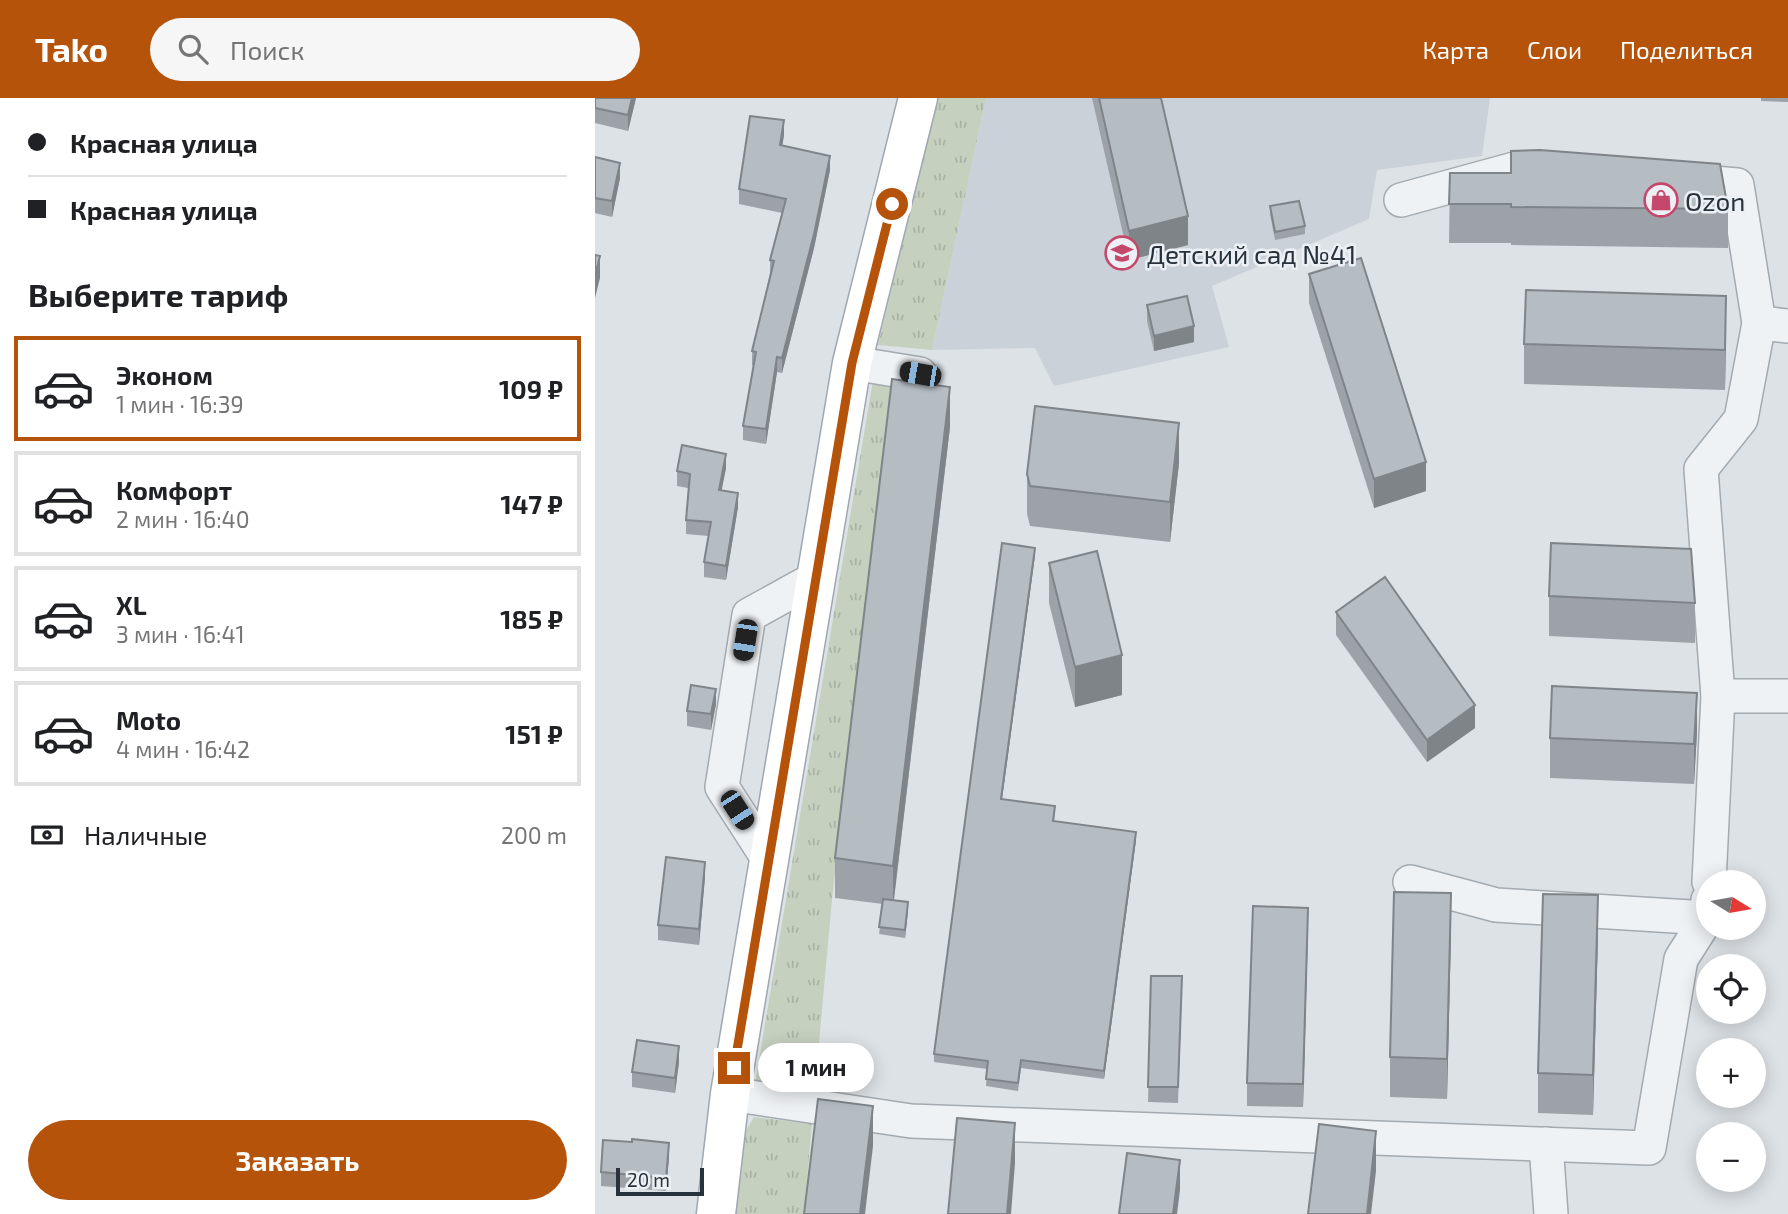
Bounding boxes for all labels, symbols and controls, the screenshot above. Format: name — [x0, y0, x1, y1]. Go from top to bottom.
search box — [150, 18, 640, 81]
text: Tako — [35, 29, 108, 69]
icon: search — [174, 30, 212, 68]
text: Поиск — [230, 34, 304, 65]
text: Карта — [1422, 35, 1489, 64]
text: Слои — [1527, 35, 1582, 64]
text: Поделиться — [1620, 35, 1753, 64]
text: Красная улица — [70, 127, 258, 158]
shop icon: Ozon — [1642, 181, 1680, 219]
place label: Ozon — [1685, 185, 1745, 216]
route start — [876, 188, 908, 220]
text: Красная улица — [70, 194, 258, 225]
school or university icon: Детский сад №41 — [1103, 234, 1141, 272]
place label: Детский сад №41 — [1147, 238, 1356, 269]
text: Выберите тариф — [28, 275, 288, 313]
icon: car — [32, 357, 95, 420]
text: Эконом — [116, 359, 213, 390]
car — [898, 360, 943, 388]
text: 109 ₽ — [499, 373, 563, 404]
text: 1 мин · 16:39 — [116, 390, 244, 418]
icon: car — [32, 472, 95, 535]
text: Комфорт — [116, 474, 232, 505]
text: 147 ₽ — [500, 488, 563, 519]
text: 2 мин · 16:40 — [116, 505, 250, 533]
icon: car — [32, 587, 95, 650]
text: XL — [116, 589, 147, 620]
text: 185 ₽ — [500, 603, 563, 634]
car — [732, 618, 759, 662]
text: 3 мин · 16:41 — [116, 620, 245, 648]
icon: car — [32, 702, 95, 765]
text: Moto — [116, 704, 181, 735]
text: 151 ₽ — [505, 718, 563, 749]
text: 4 мин · 16:42 — [116, 735, 250, 763]
car — [717, 787, 758, 833]
icon: cash — [28, 816, 66, 854]
text: Наличные — [84, 819, 207, 850]
text: 200 m — [501, 821, 567, 849]
north arrow — [1696, 870, 1766, 940]
map controls — [1696, 870, 1766, 1192]
button: locate — [1696, 954, 1766, 1024]
button: + — [1696, 1038, 1766, 1108]
callout: 1 мин — [759, 1044, 874, 1093]
route end — [718, 1052, 750, 1084]
text: 1 мин — [786, 1053, 846, 1081]
button: Заказать — [28, 1120, 567, 1200]
button: − — [1696, 1122, 1766, 1192]
scale bar — [616, 1165, 703, 1197]
text: 20 m — [627, 1168, 670, 1191]

